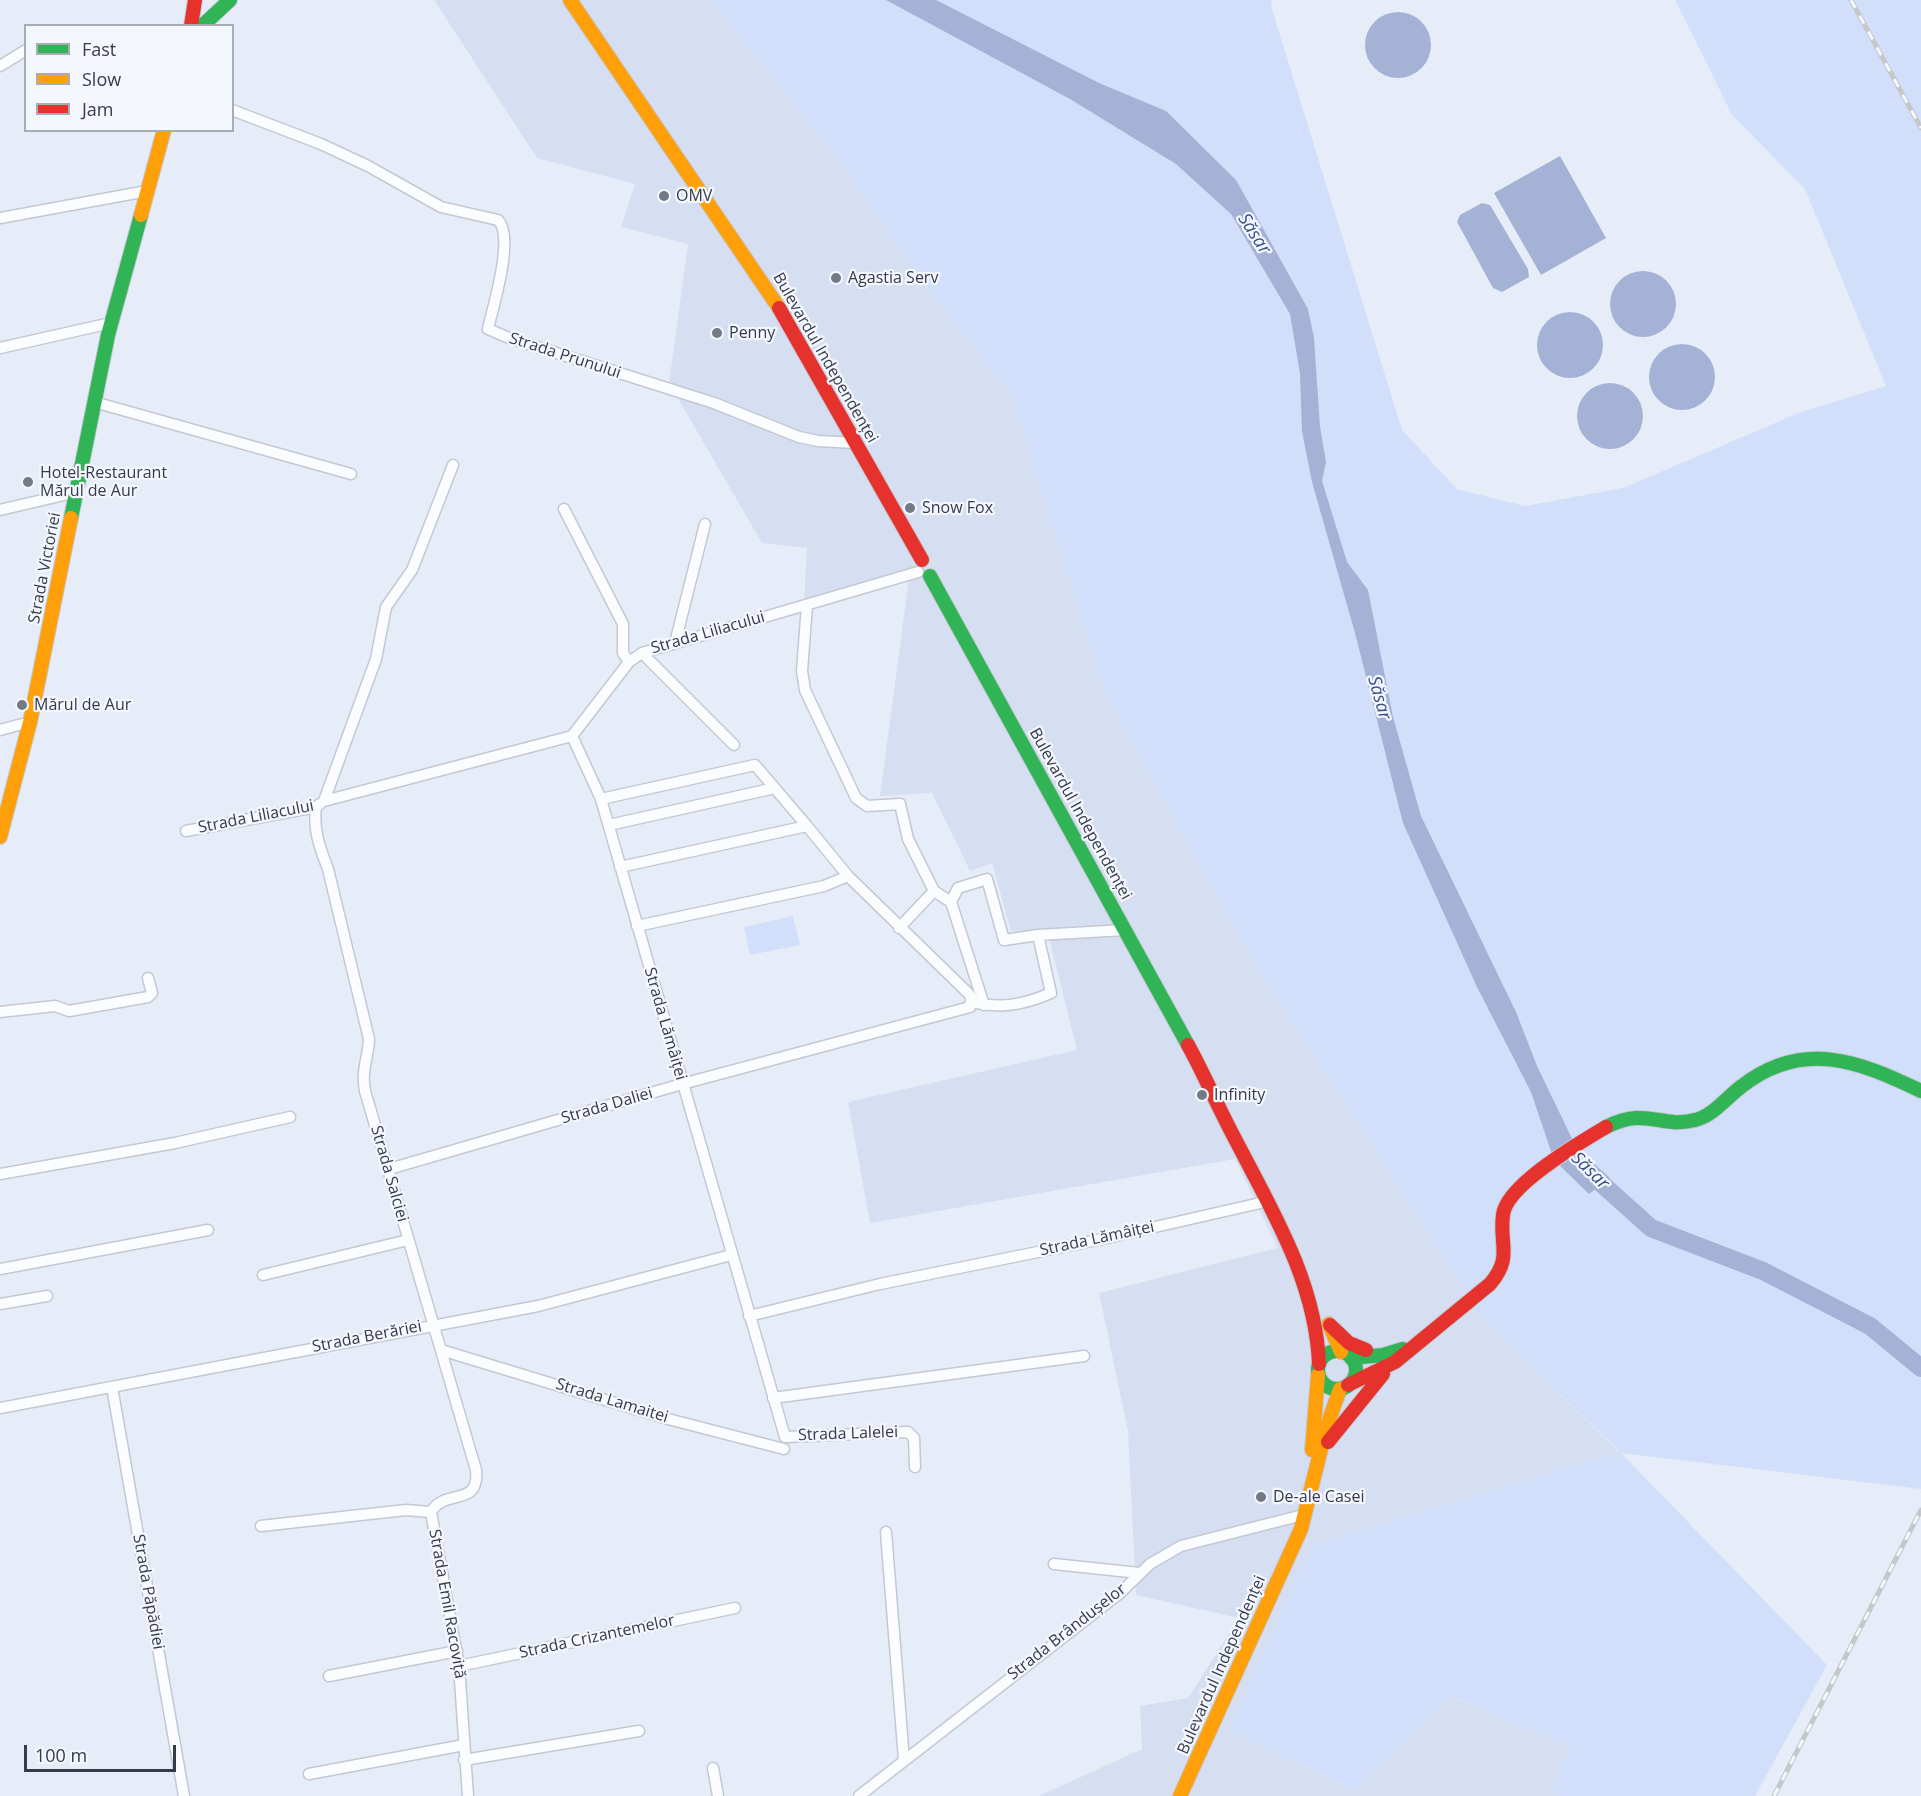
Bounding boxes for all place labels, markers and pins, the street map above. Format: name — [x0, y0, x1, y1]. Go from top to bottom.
place label: OMV — [676, 186, 712, 206]
marker: OMV — [657, 189, 671, 203]
place label: Agastia Serv — [848, 268, 938, 288]
marker: Agastia Serv — [829, 271, 843, 285]
place label: Penny — [729, 323, 775, 343]
marker: Penny — [710, 326, 724, 340]
place label: Hotel-Restaurant Mărul de Aur — [40, 463, 167, 501]
marker: Hotel-Restaurant Mărul de Aur — [21, 475, 35, 489]
place label: Snow Fox — [922, 498, 993, 518]
marker: Snow Fox — [903, 501, 917, 515]
place label: Mărul de Aur — [34, 695, 131, 715]
marker: Mărul de Aur — [15, 698, 29, 712]
place label: Infinity — [1214, 1085, 1265, 1105]
marker: Infinity — [1195, 1088, 1209, 1102]
place label: De-ale Casei — [1273, 1487, 1364, 1507]
marker: De-ale Casei — [1254, 1490, 1268, 1504]

